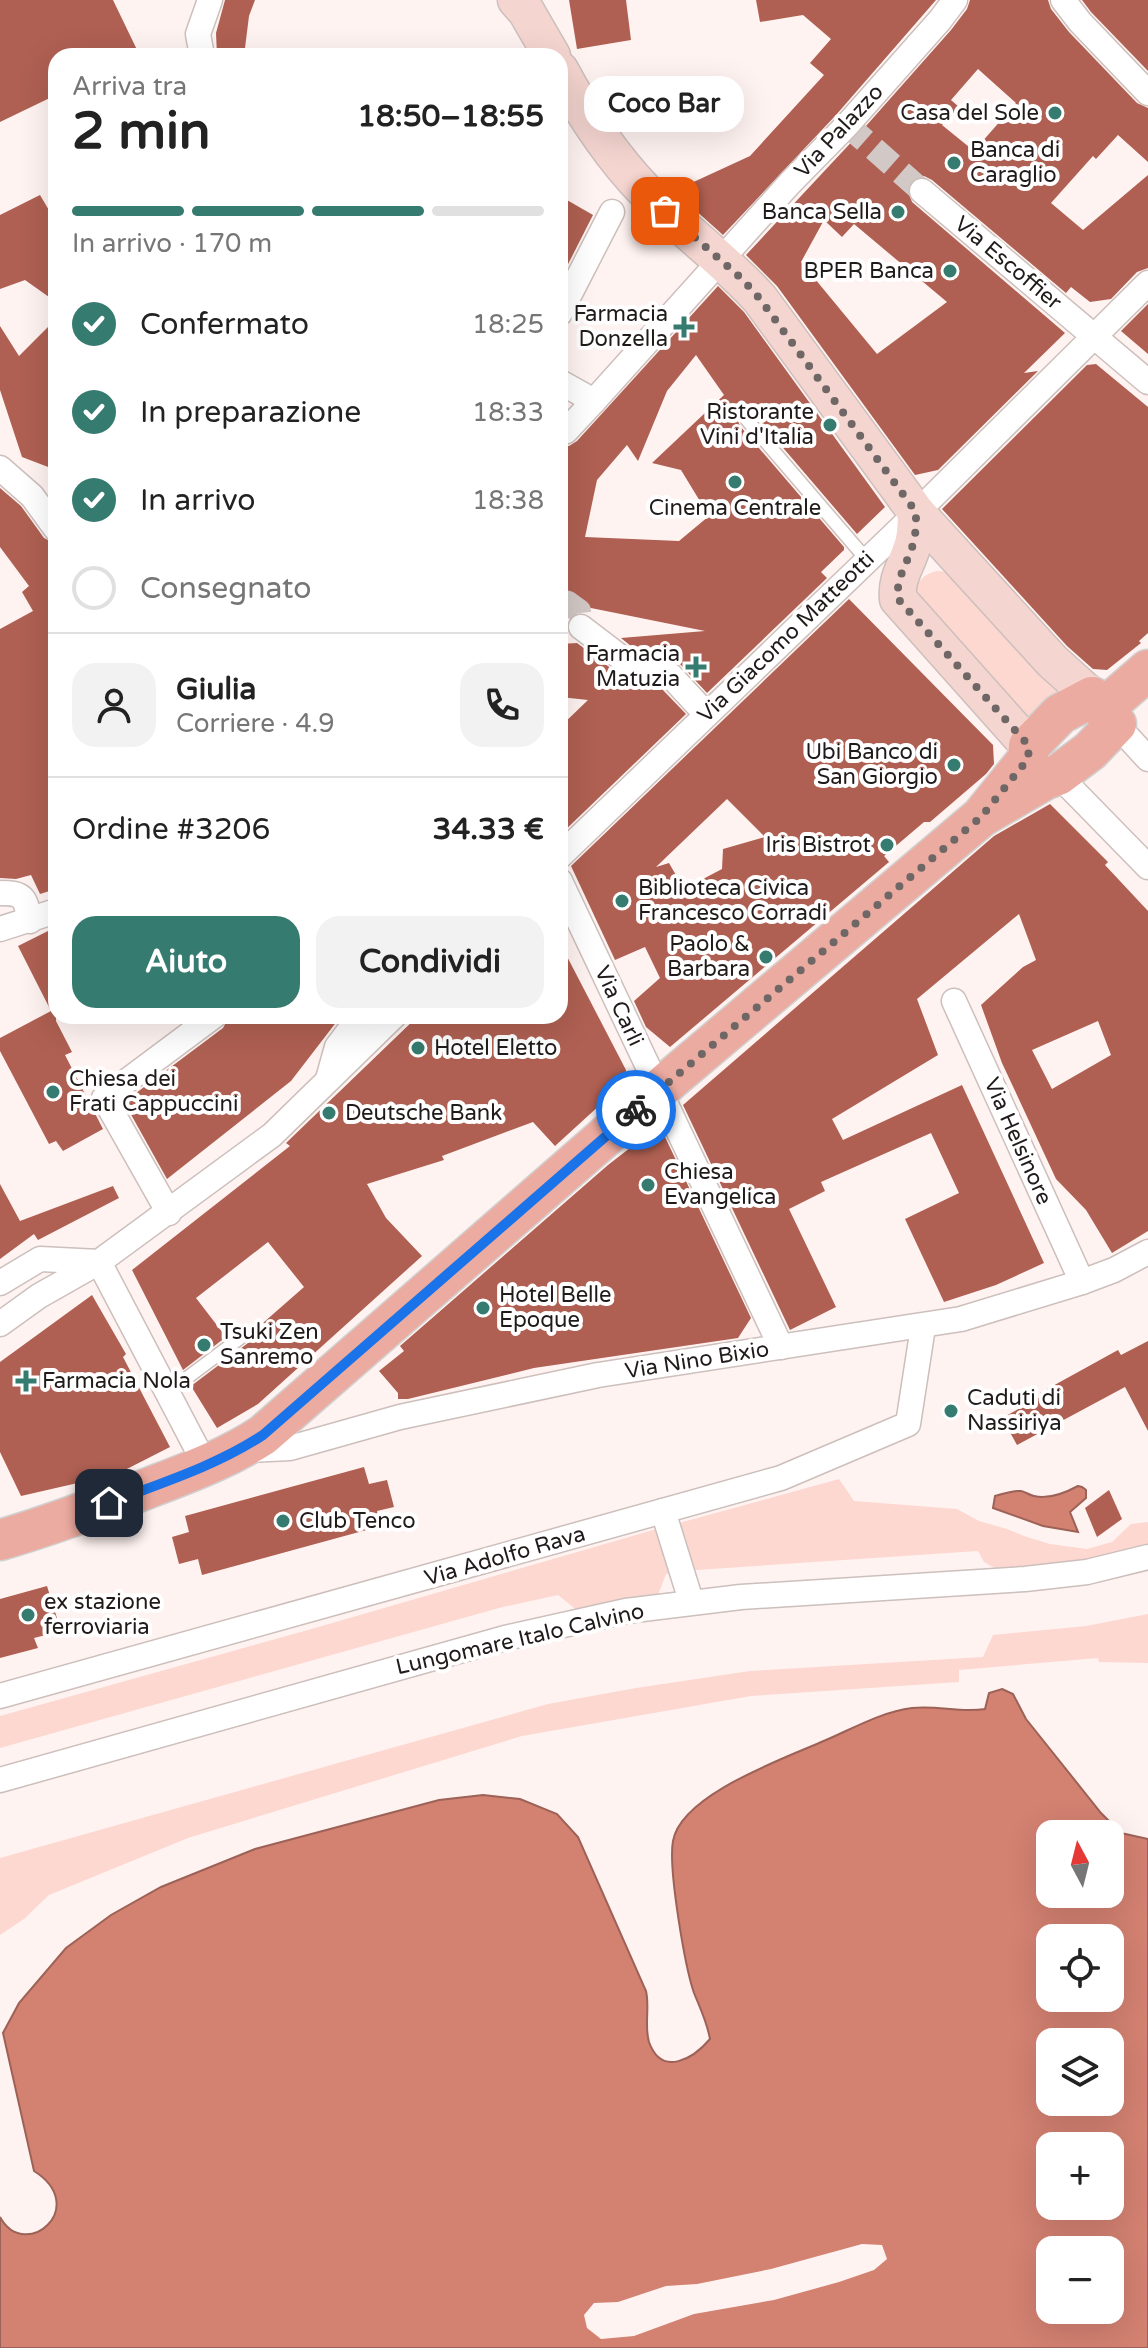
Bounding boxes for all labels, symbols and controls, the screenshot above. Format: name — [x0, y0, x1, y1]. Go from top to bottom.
text: Arriva tra — [72, 71, 187, 102]
callout: Coco Bar — [585, 75, 745, 131]
street label: Via Palazzo — [789, 79, 889, 183]
text: Coco Bar — [608, 88, 720, 119]
text: 18:50–18:55 — [357, 98, 544, 135]
text: 2 min — [72, 100, 211, 163]
place label: Casa del Sole — [900, 100, 1039, 126]
marker: Casa del Sole — [1046, 104, 1064, 122]
place label: Banca di Caraglio — [970, 137, 1060, 188]
marker: Banca di Caraglio — [945, 154, 963, 172]
pin — [631, 177, 699, 245]
icon: bag — [643, 189, 687, 233]
place label: Banca Sella — [762, 199, 882, 225]
marker: Banca Sella — [889, 203, 907, 221]
street label: Via Escoffier — [949, 211, 1067, 316]
text: In arrivo · 170 m — [72, 228, 272, 259]
place label: BPER Banca — [803, 258, 934, 284]
marker: BPER Banca — [941, 262, 959, 280]
place label: Farmacia Donzella — [573, 301, 668, 352]
icon: check — [72, 302, 116, 346]
text: Confermato — [140, 306, 309, 343]
text: 18:25 — [472, 309, 544, 340]
marker: Farmacia Donzella — [675, 318, 693, 336]
icon: check — [72, 390, 116, 434]
text: In preparazione — [140, 394, 361, 431]
text: 18:33 — [472, 397, 544, 428]
place label: Ristorante Vini d'Italia — [700, 399, 814, 450]
marker: Ristorante Vini d'Italia — [821, 416, 839, 434]
marker: Cinema Centrale — [726, 473, 744, 491]
icon: check — [72, 478, 116, 522]
text: In arrivo — [140, 482, 256, 519]
text: 18:38 — [472, 485, 544, 516]
place label: Cinema Centrale — [649, 495, 821, 521]
street label: Via Giacomo Matteotti — [692, 546, 880, 728]
text: Consegnato — [140, 570, 311, 607]
place label: Farmacia Matuzia — [585, 641, 680, 692]
marker: Farmacia Matuzia — [687, 658, 705, 676]
button: person — [72, 663, 156, 747]
button: phone — [460, 663, 544, 747]
text: Giulia — [176, 671, 256, 708]
text: Corriere · 4.9 — [176, 708, 335, 739]
place label: Ubi Banco di San Giorgio — [805, 739, 938, 790]
marker: Ubi Banco di San Giorgio — [945, 756, 963, 774]
text: Ordine #3206 — [72, 811, 270, 848]
text: 34.33 € — [433, 811, 544, 848]
place label: Iris Bistrot — [766, 832, 871, 858]
marker: Iris Bistrot — [878, 836, 896, 854]
place label: Biblioteca Civica Francesco Corradi — [638, 875, 827, 926]
marker: Biblioteca Civica Francesco Corradi — [613, 892, 631, 910]
button: Aiuto — [72, 916, 300, 1008]
button: Condividi — [316, 916, 544, 1008]
place label: Paolo & Barbara — [667, 931, 750, 982]
marker: Paolo & Barbara — [757, 948, 775, 966]
street label: Via Carli — [589, 962, 649, 1050]
place label: Hotel Eletto — [434, 1035, 558, 1061]
marker: Hotel Eletto — [409, 1039, 427, 1057]
place label: Chiesa dei Frati Cappuccini — [69, 1066, 238, 1117]
courier — [596, 1070, 676, 1150]
street label: Via Helsinore — [978, 1073, 1058, 1209]
marker: Chiesa dei Frati Cappuccini — [44, 1083, 62, 1101]
icon: bike — [614, 1088, 658, 1132]
place label: Deutsche Bank — [345, 1100, 502, 1126]
marker: Deutsche Bank — [320, 1104, 338, 1122]
place label: Chiesa Evangelica — [664, 1159, 776, 1210]
marker: Chiesa Evangelica — [639, 1176, 657, 1194]
place label: Hotel Belle Epoque — [499, 1282, 612, 1333]
marker: Hotel Belle Epoque — [474, 1299, 492, 1317]
place label: Tsuki Zen Sanremo — [220, 1319, 319, 1370]
marker: Tsuki Zen Sanremo — [195, 1336, 213, 1354]
street label: Via Nino Bixio — [623, 1336, 771, 1384]
place label: Farmacia Nola — [42, 1368, 191, 1394]
marker: Farmacia Nola — [17, 1372, 35, 1390]
place label: Caduti di Nassiriya — [967, 1385, 1062, 1436]
marker: Caduti di Nassiriya — [942, 1402, 960, 1420]
pin — [75, 1469, 143, 1537]
icon: home — [87, 1481, 131, 1525]
place label: Club Tenco — [299, 1508, 416, 1534]
marker: Club Tenco — [274, 1512, 292, 1530]
street label: Via Adolfo Rava — [422, 1521, 588, 1591]
place label: ex stazione ferroviaria — [44, 1589, 161, 1640]
street label: Lungomare Italo Calvino — [393, 1598, 647, 1680]
marker: ex stazione ferroviaria — [19, 1606, 37, 1624]
north arrow — [1036, 1820, 1124, 1908]
map controls — [1036, 1820, 1124, 2324]
button: locate — [1036, 1924, 1124, 2012]
button: layers — [1036, 2028, 1124, 2116]
button: + — [1036, 2132, 1124, 2220]
button: − — [1036, 2236, 1124, 2324]

